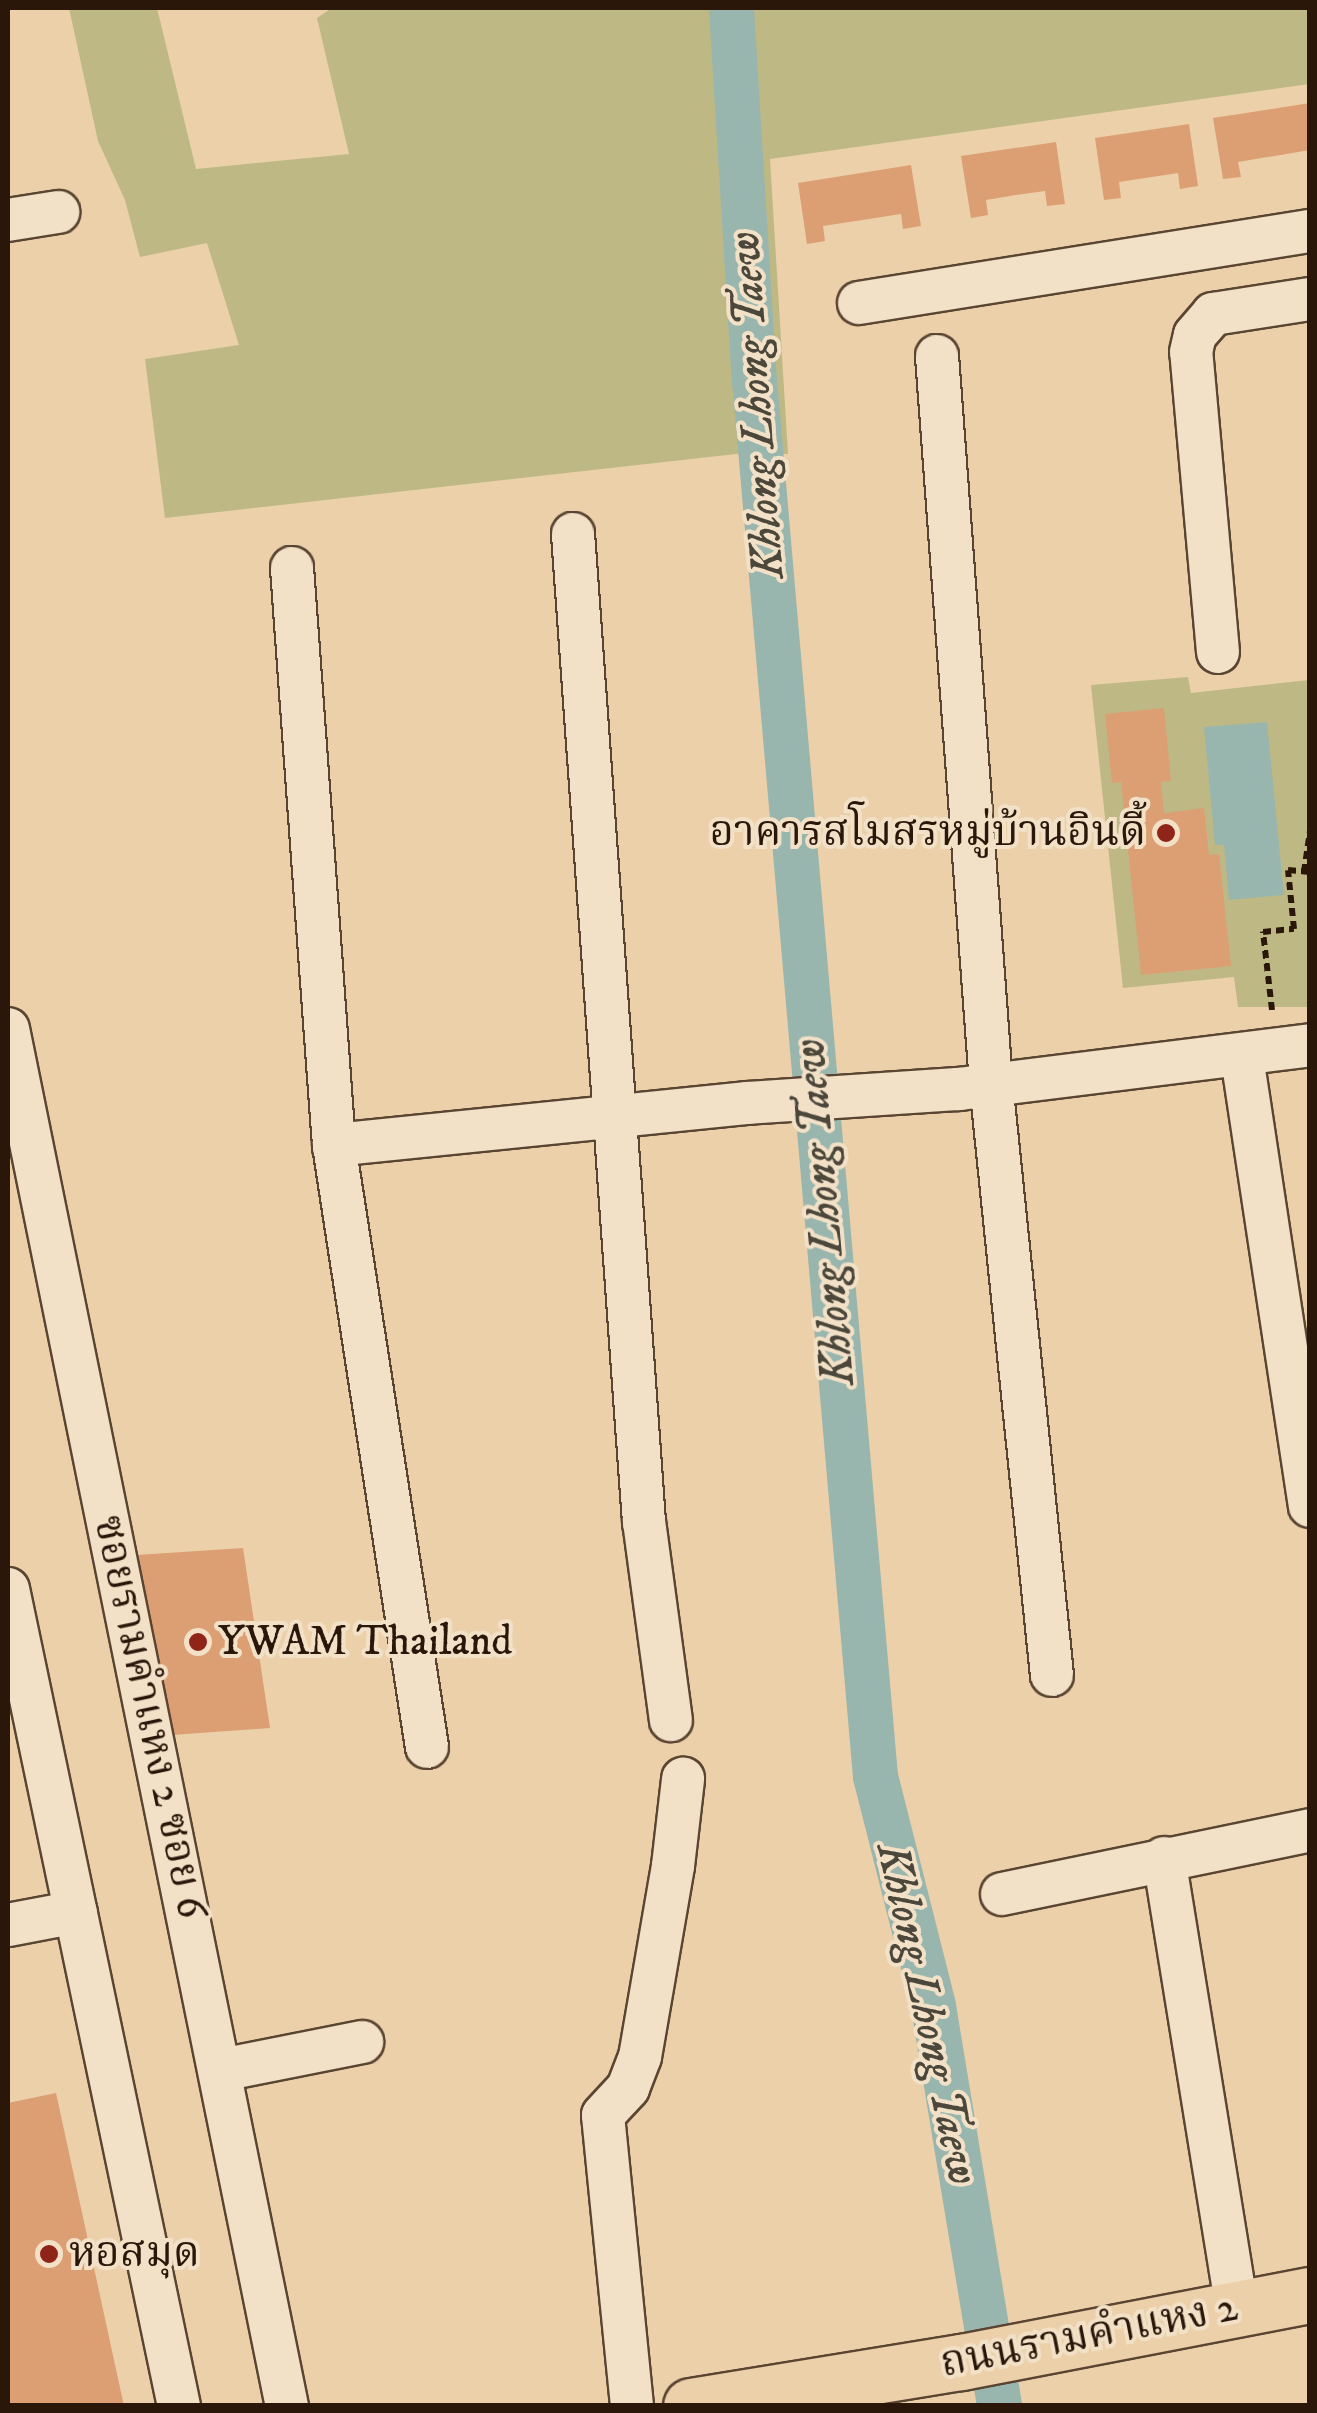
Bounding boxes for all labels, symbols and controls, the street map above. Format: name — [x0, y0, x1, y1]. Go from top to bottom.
water label: Khlong Lhong Taew — [719, 230, 797, 580]
place label: อาคารสโมสรหมู่บ้านอินดี้ — [710, 808, 1146, 858]
marker: อาคารสโมสรหมู่บ้านอินดี้ — [1155, 822, 1177, 844]
water label: Khlong Lhong Taew — [784, 1036, 868, 1388]
street label: ซอยรามคำแหง 2 ซอย 6 — [82, 1511, 216, 1923]
place label: YWAM Thailand — [218, 1617, 512, 1667]
marker: YWAM Thailand — [187, 1631, 209, 1653]
water label: Khlong Lhong Taew — [863, 1838, 989, 2190]
place label: หอสมุด — [69, 2229, 200, 2279]
marker: หอสมุด — [38, 2243, 60, 2265]
street label: ถนนรามคำแหง 2 — [936, 2282, 1242, 2390]

